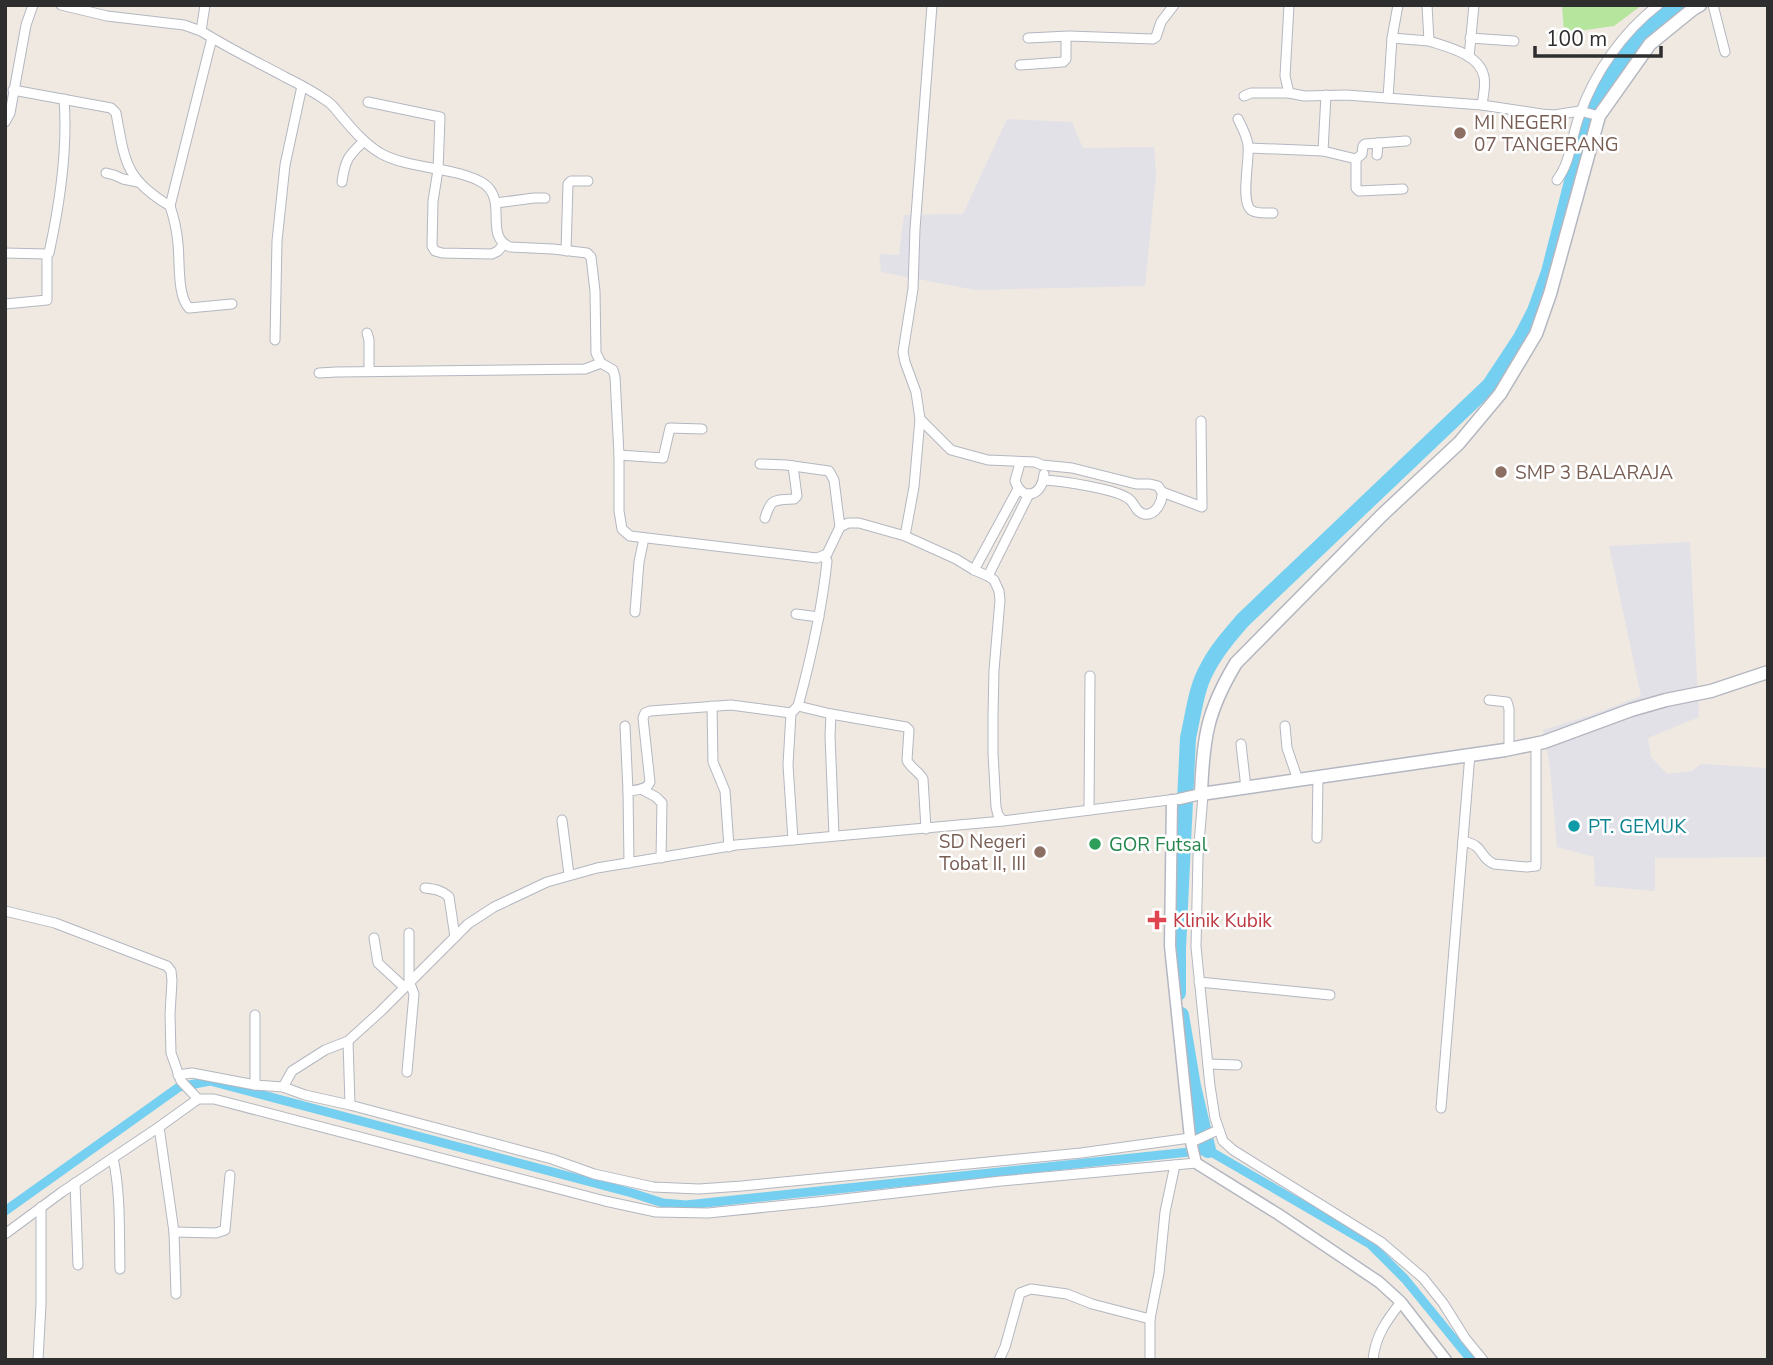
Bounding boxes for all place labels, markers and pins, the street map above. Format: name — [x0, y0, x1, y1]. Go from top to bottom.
place label: MI NEGERI 07 TANGERANG — [1474, 110, 1619, 158]
marker: MI NEGERI 07 TANGERANG — [1452, 125, 1468, 141]
place label: SMP 3 BALARAJA — [1515, 460, 1673, 486]
marker: SMP 3 BALARAJA — [1493, 464, 1509, 480]
place label: PT. GEMUK — [1588, 814, 1687, 840]
marker: PT. GEMUK — [1566, 818, 1582, 834]
place label: SD Negeri Tobat II, III — [939, 829, 1026, 877]
place label: GOR Futsal — [1109, 832, 1208, 858]
marker: GOR Futsal — [1087, 836, 1103, 852]
marker: SD Negeri Tobat II, III — [1032, 844, 1048, 860]
place label: Klinik Kubik — [1173, 908, 1272, 934]
marker: Klinik Kubik — [1147, 910, 1167, 930]

